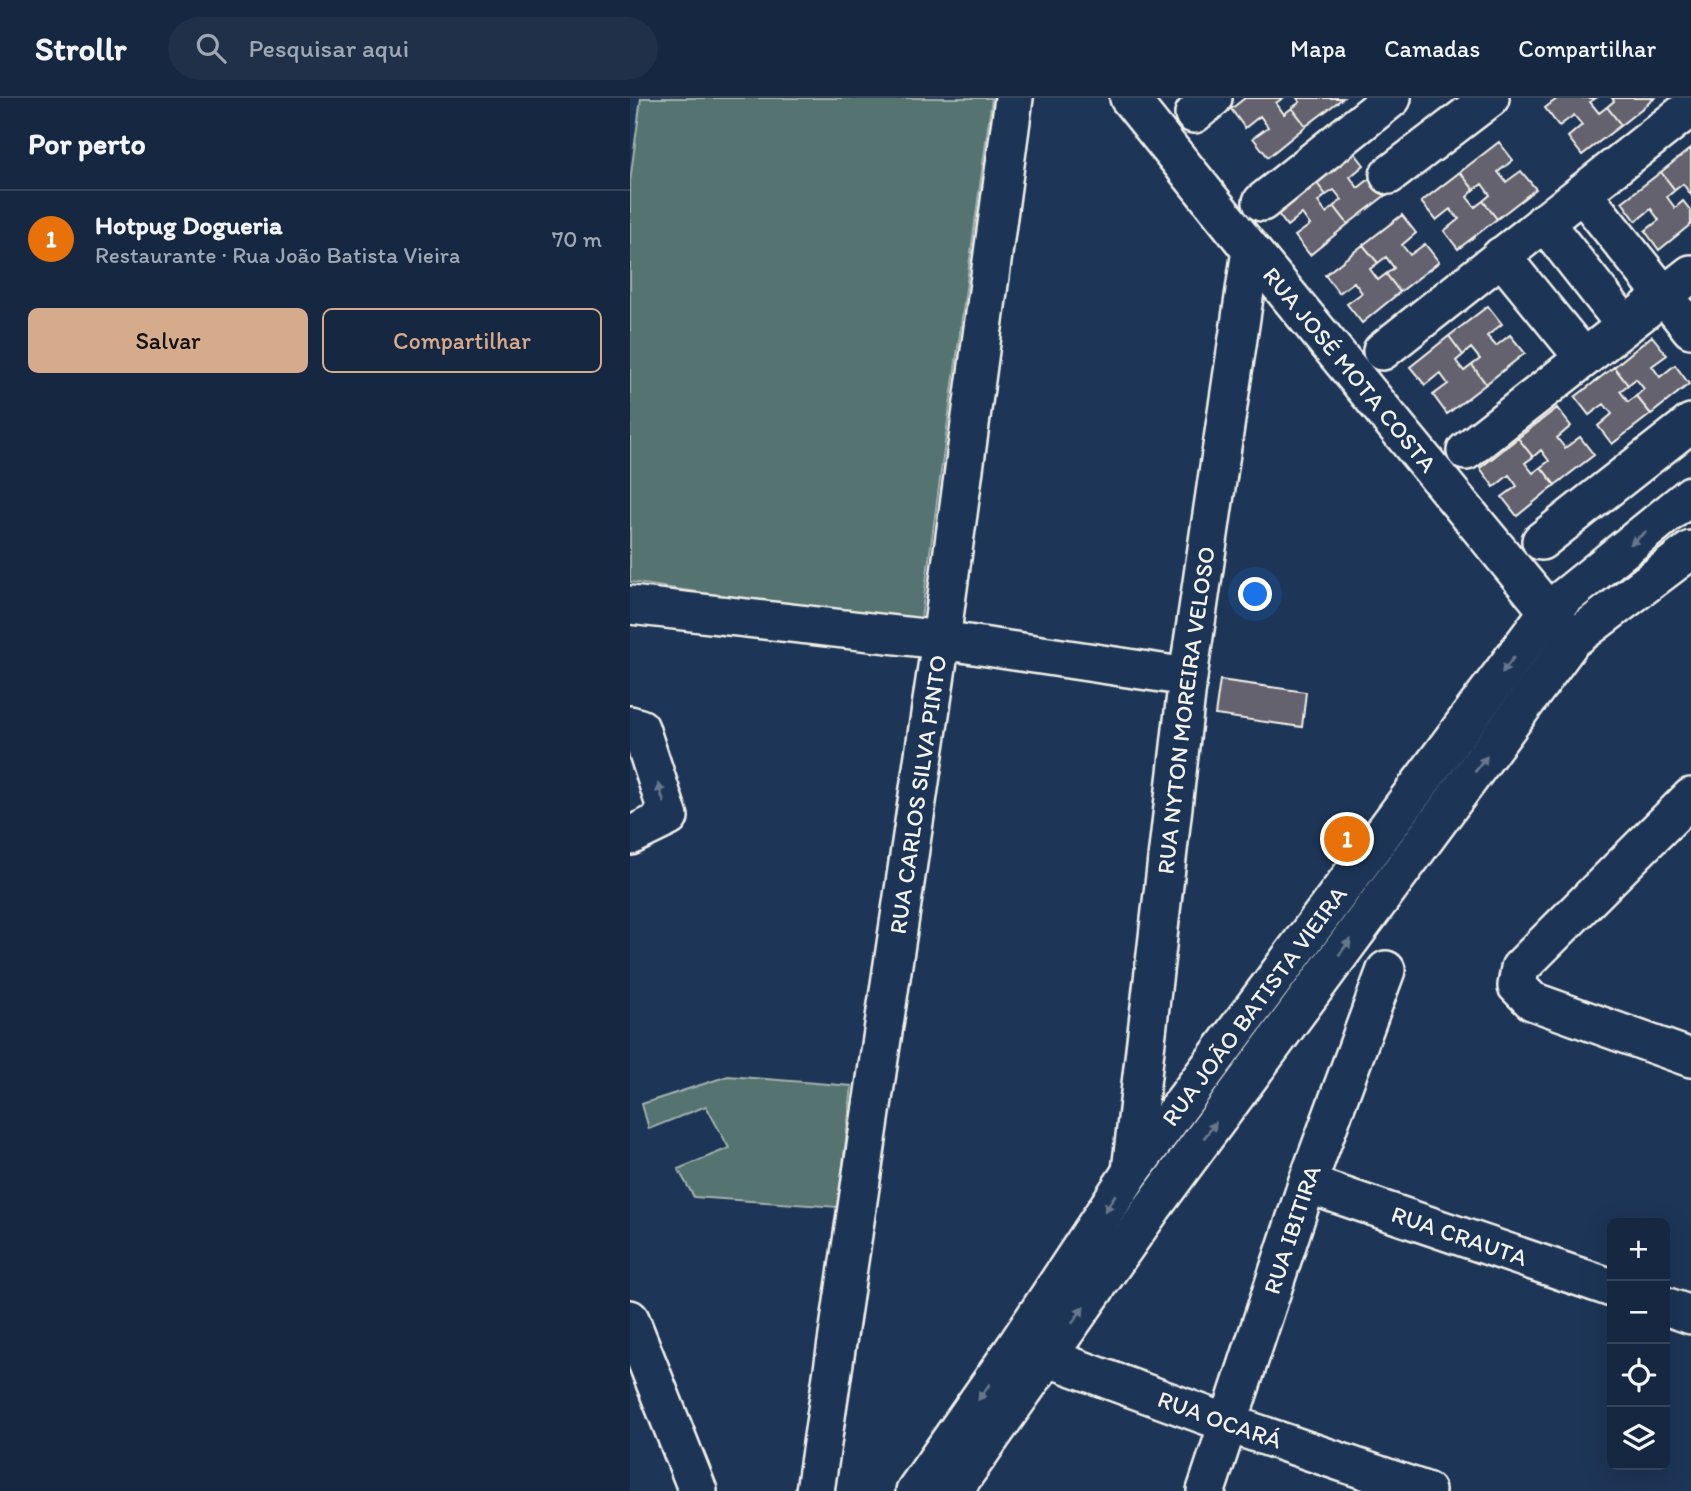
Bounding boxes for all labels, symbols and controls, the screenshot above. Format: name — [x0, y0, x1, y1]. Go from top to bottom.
search box — [168, 17, 658, 80]
text: Strollr — [35, 29, 126, 68]
icon: search — [192, 29, 230, 67]
text: Pesquisar aqui — [248, 32, 409, 64]
text: Mapa — [1290, 34, 1346, 63]
text: Camadas — [1384, 34, 1480, 63]
text: Compartilhar — [1518, 34, 1656, 63]
text: Por perto — [28, 125, 146, 162]
text: Hotpug Dogueria — [95, 209, 283, 241]
text: 1 — [46, 225, 56, 253]
text: 70 m — [552, 225, 602, 253]
text: Restaurante · Rua João Batista Vieira — [95, 241, 460, 269]
street label: RUA JOSÉ MOTA COSTA — [1257, 261, 1443, 478]
button: Salvar — [28, 308, 308, 373]
button: Compartilhar — [322, 308, 602, 373]
one-way arrow — [1629, 531, 1647, 546]
street label: RUA NYTON MOREIRA VELOSO — [1150, 544, 1221, 876]
your location — [1238, 577, 1272, 611]
street label: RUA CARLOS SILVA PINTO — [883, 653, 953, 936]
one-way arrow — [1501, 656, 1515, 674]
one-way arrow — [1473, 755, 1487, 773]
one-way arrow — [655, 782, 666, 803]
pin: 1 — [1324, 813, 1370, 865]
street label: RUA JOÃO BATISTA VIEIRA — [1155, 880, 1353, 1132]
one-way arrow — [1338, 938, 1352, 956]
one-way arrow — [1203, 1121, 1217, 1139]
street label: RUA IBITIRA — [1257, 1161, 1327, 1298]
one-way arrow — [1104, 1193, 1117, 1212]
street label: RUA CRAUTA — [1388, 1199, 1531, 1272]
map controls — [1607, 1218, 1670, 1470]
button: + — [1607, 1218, 1670, 1281]
button: − — [1607, 1281, 1670, 1344]
one-way arrow — [1071, 1306, 1085, 1324]
button: locate — [1607, 1344, 1670, 1407]
one-way arrow — [977, 1383, 991, 1401]
street label: RUA OCARÁ — [1154, 1384, 1286, 1455]
button: layers — [1607, 1407, 1670, 1470]

